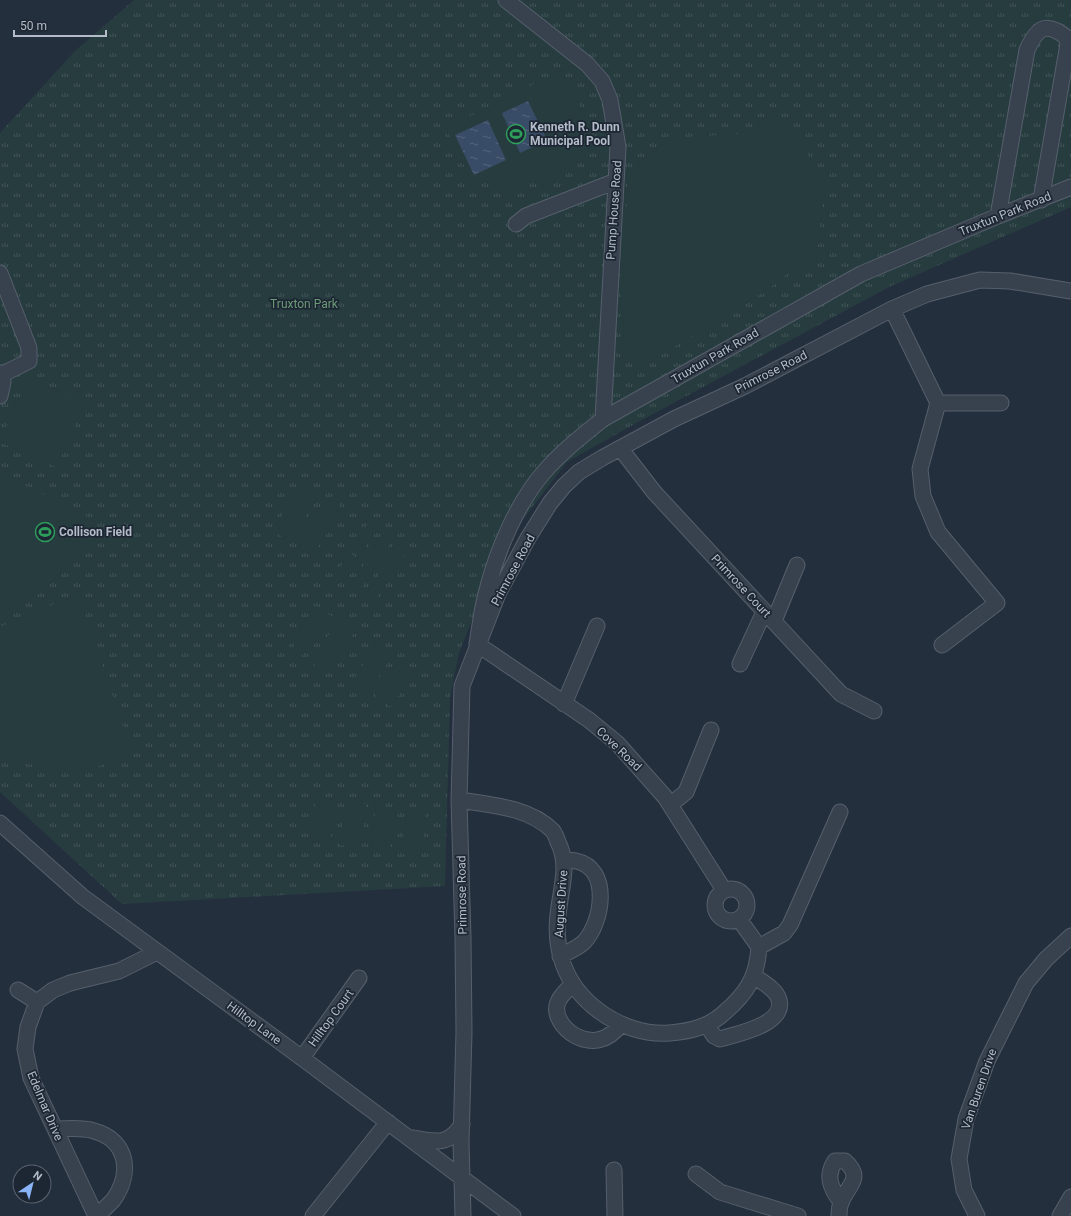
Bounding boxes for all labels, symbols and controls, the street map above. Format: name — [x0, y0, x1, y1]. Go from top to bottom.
scale bar — [14, 12, 106, 38]
text: 50 m — [20, 19, 47, 33]
place label: Kenneth R. Dunn Municipal Pool — [530, 120, 620, 148]
sports icon: Kenneth R. Dunn Municipal Pool — [505, 123, 527, 145]
street label: Pump House Road — [604, 160, 624, 260]
street label: Truxtun Park Road — [957, 189, 1053, 239]
park label: Truxton Park — [270, 297, 339, 311]
street label: Truxtun Park Road — [669, 325, 761, 387]
street label: Primrose Road — [733, 348, 809, 396]
sports icon: Collison Field — [34, 521, 56, 543]
place label: Collison Field — [59, 525, 132, 539]
street label: Primrose Road — [488, 532, 538, 608]
street label: Primrose Court — [708, 552, 774, 620]
street label: Cove Road — [594, 724, 644, 774]
street label: Primrose Road — [454, 855, 470, 935]
street label: August Drive — [552, 870, 570, 938]
street label: Hilltop Court — [306, 987, 356, 1049]
street label: Hilltop Lane — [224, 999, 284, 1047]
street label: Van Buren Drive — [959, 1047, 999, 1131]
street label: Edelmar Drive — [24, 1069, 66, 1143]
north arrow — [12, 1164, 52, 1204]
text: N — [31, 1169, 45, 1184]

